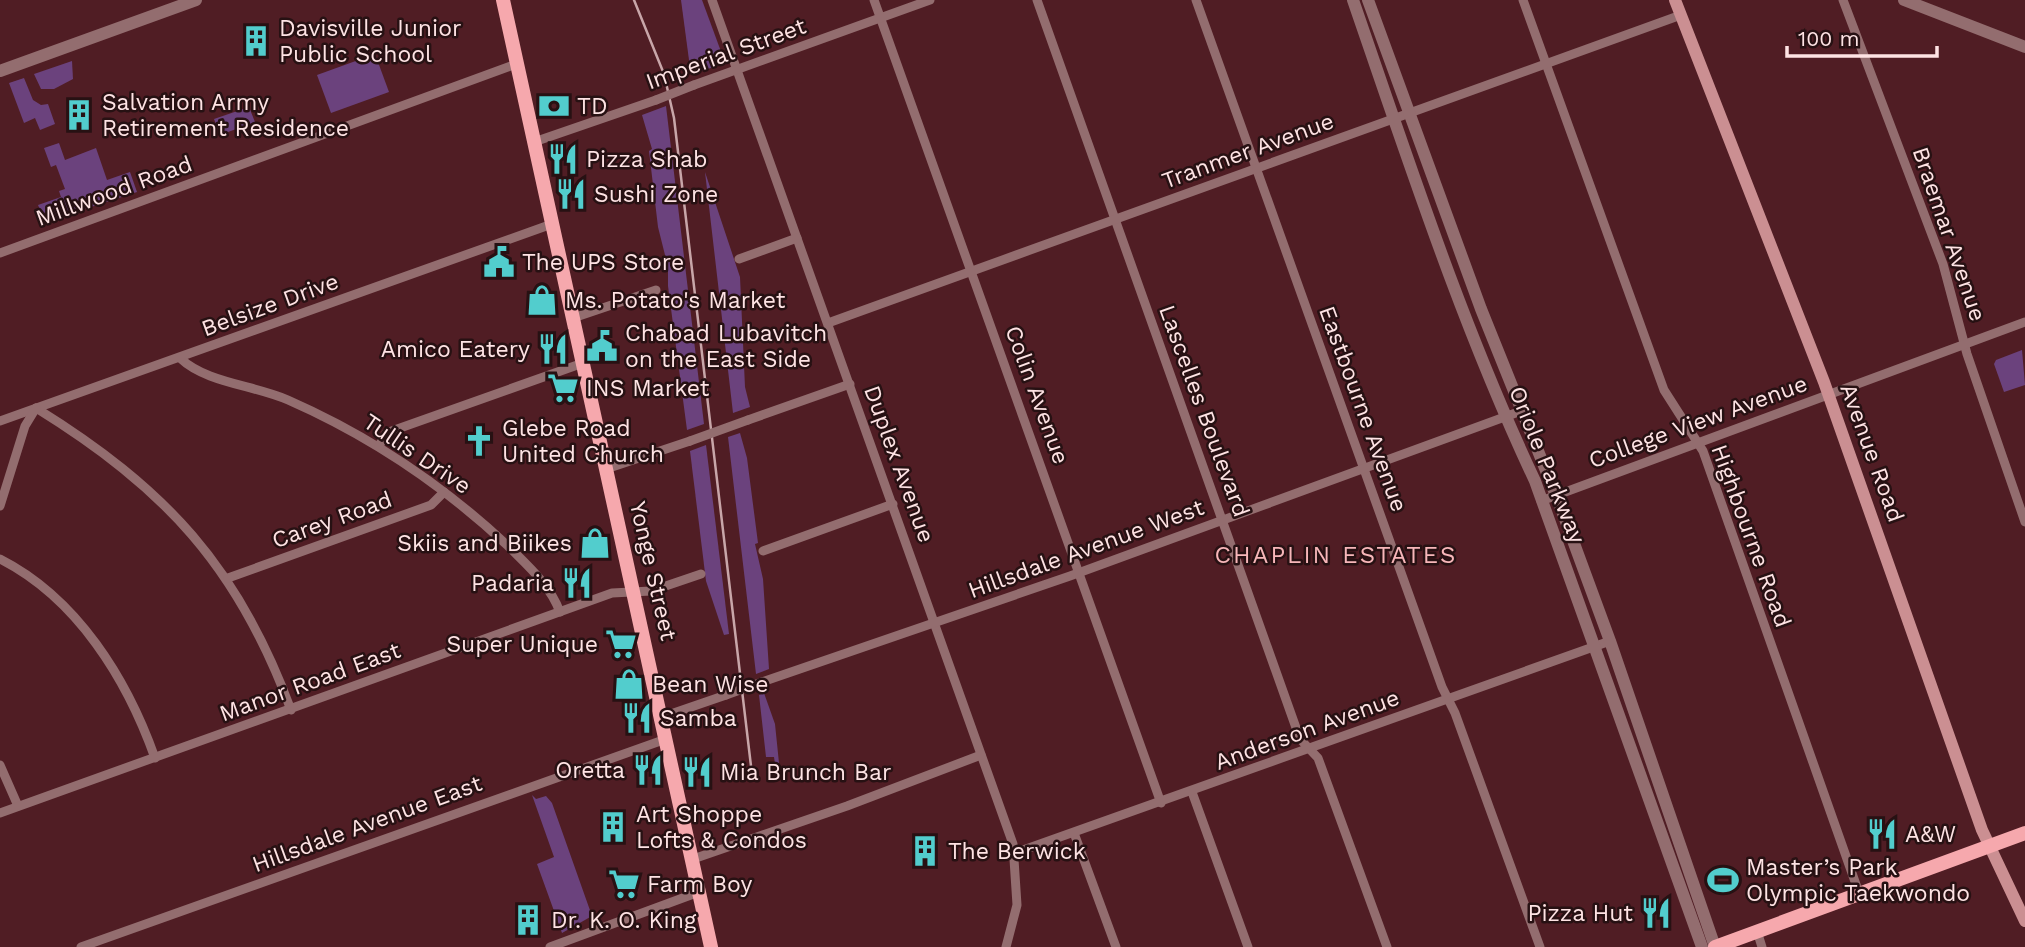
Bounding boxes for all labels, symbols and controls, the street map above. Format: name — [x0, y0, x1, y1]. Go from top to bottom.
street label: Imperial Street — [642, 12, 810, 95]
scale bar — [1787, 14, 1938, 58]
place label: Davisville Junior Public School — [279, 15, 461, 68]
building icon: Davisville Junior Public School — [239, 24, 273, 58]
text: 100 m — [1798, 26, 1860, 51]
place label: Salvation Army Retirement Residence — [102, 89, 349, 142]
bank icon: TD — [537, 89, 571, 123]
place label: TD — [577, 93, 607, 120]
building icon: Salvation Army Retirement Residence — [62, 98, 96, 132]
street label: Tranmer Avenue — [1158, 107, 1338, 195]
restaurant icon: Pizza Shab — [546, 142, 580, 176]
street label: Braemar Avenue — [1907, 143, 1991, 325]
place label: Pizza Shab — [586, 146, 707, 173]
street label: Millwood Road — [32, 150, 196, 232]
restaurant icon: Sushi Zone — [554, 177, 588, 211]
place label: Sushi Zone — [594, 181, 718, 208]
public building icon: The UPS Store — [482, 245, 516, 279]
place label: The UPS Store — [522, 249, 684, 276]
street label: Belsize Drive — [198, 268, 342, 342]
shop icon: Ms. Potato's Market — [525, 283, 559, 317]
place label: Ms. Potato's Market — [565, 287, 786, 314]
street label: Lascelles Boulevard — [1153, 301, 1255, 521]
street label: Eastbourne Avenue — [1313, 302, 1413, 516]
place label: Chabad Lubavitch on the East Side — [625, 320, 827, 373]
street label: Colin Avenue — [999, 322, 1075, 468]
public building icon: Chabad Lubavitch on the East Side — [585, 329, 619, 363]
restaurant icon: Amico Eatery — [536, 332, 570, 366]
place label: Amico Eatery — [381, 336, 530, 363]
street label: College View Avenue — [1585, 370, 1811, 474]
supermarket icon: INS Market — [546, 371, 580, 405]
place label: INS Market — [586, 375, 710, 402]
street label: Avenue Road — [1834, 380, 1910, 526]
street label: Duplex Avenue — [858, 382, 940, 546]
street label: Oriole Parkway — [1503, 382, 1591, 548]
street label: Tullis Drive — [358, 408, 476, 500]
place label: Glebe Road United Church — [502, 415, 664, 468]
church icon: Glebe Road United Church — [462, 424, 496, 458]
street label: Highbourne Road — [1705, 441, 1797, 631]
street label: Carey Road — [268, 486, 396, 554]
street label: Hillsdale Avenue West — [964, 494, 1208, 604]
street label: Yonge Street — [624, 499, 682, 644]
shop icon: Skiis and Biikes — [578, 526, 612, 560]
place label: Skiis and Biikes — [397, 530, 572, 557]
district label: CHAPLIN ESTATES — [1215, 541, 1458, 569]
restaurant icon: Padaria — [560, 566, 594, 600]
place label: Padaria — [471, 570, 554, 597]
supermarket icon: Super Unique — [604, 627, 638, 661]
place label: Super Unique — [446, 631, 598, 658]
street label: Manor Road East — [216, 637, 405, 727]
shop icon: Bean Wise — [612, 667, 646, 701]
place label: Bean Wise — [652, 671, 768, 698]
street label: Anderson Avenue — [1211, 684, 1403, 776]
restaurant icon: Samba — [620, 701, 654, 735]
place label: Samba — [660, 705, 737, 732]
restaurant icon: Oretta — [631, 753, 665, 787]
restaurant icon: Mia Brunch Bar — [680, 755, 714, 789]
place label: Oretta — [555, 757, 625, 784]
place label: Mia Brunch Bar — [720, 759, 891, 786]
street label: Hillsdale Avenue East — [248, 770, 486, 878]
place label: Art Shoppe Lofts & Condos — [636, 801, 807, 854]
building icon: Art Shoppe Lofts & Condos — [596, 810, 630, 844]
restaurant icon: A&W — [1865, 817, 1899, 851]
place label: A&W — [1905, 821, 1956, 848]
building icon: The Berwick — [908, 834, 942, 868]
place label: The Berwick — [948, 838, 1086, 865]
place label: Master’s Park Olympic Taekwondo — [1746, 854, 1970, 907]
sports icon: Master’s Park Olympic Taekwondo — [1706, 863, 1740, 897]
supermarket icon: Farm Boy — [607, 867, 641, 901]
place label: Farm Boy — [647, 871, 752, 898]
restaurant icon: Pizza Hut — [1639, 896, 1673, 930]
place label: Pizza Hut — [1527, 900, 1633, 927]
building icon: Dr. K. O. King — [511, 903, 545, 937]
place label: Dr. K. O. King — [551, 907, 697, 934]

